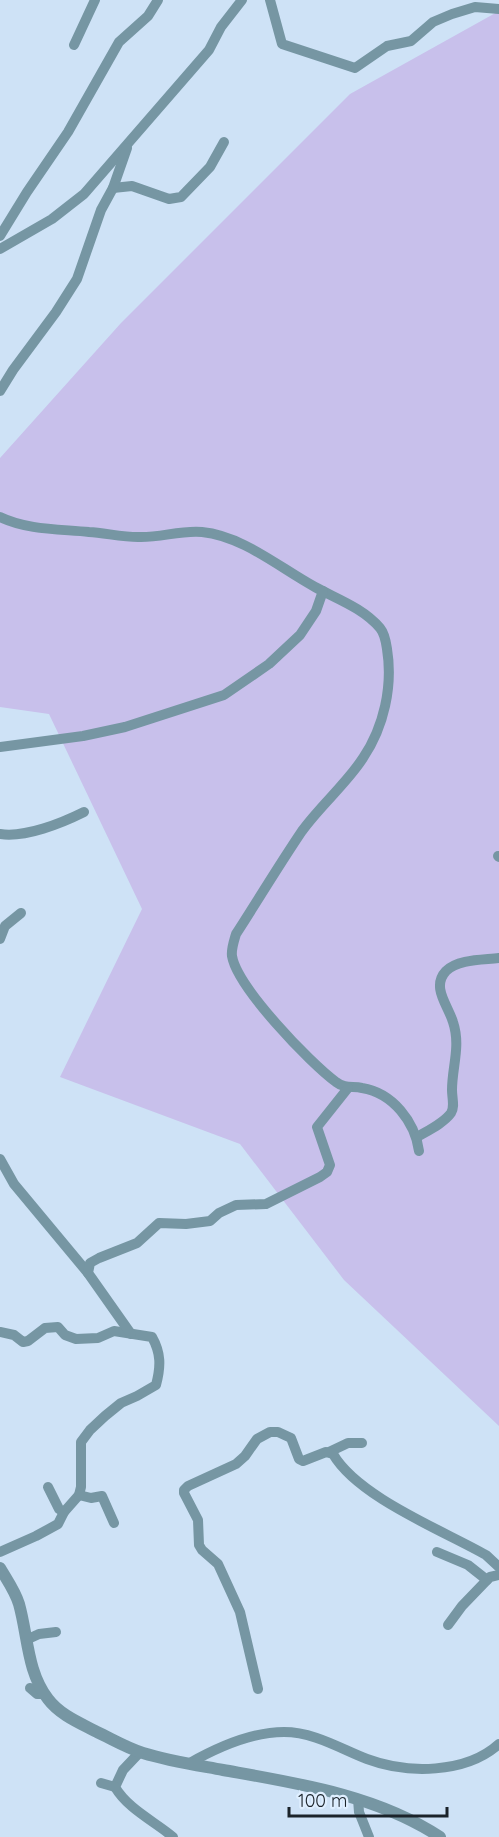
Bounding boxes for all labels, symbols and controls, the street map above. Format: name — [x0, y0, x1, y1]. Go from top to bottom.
scale bar — [289, 1780, 446, 1818]
text: 100 m — [298, 1789, 347, 1812]

